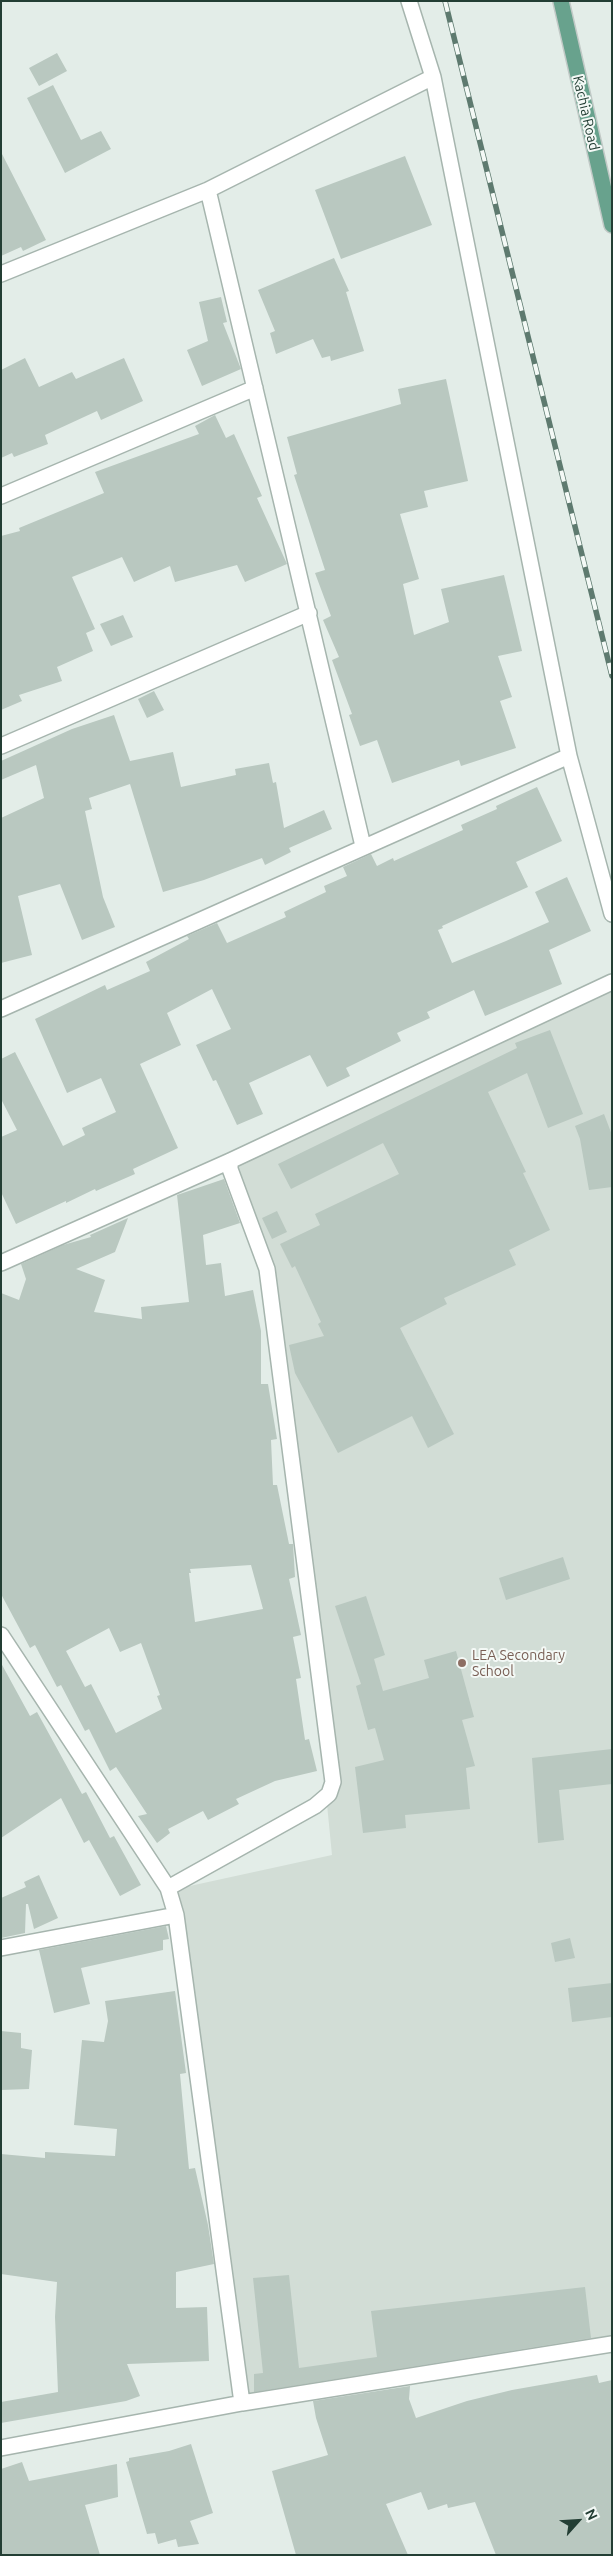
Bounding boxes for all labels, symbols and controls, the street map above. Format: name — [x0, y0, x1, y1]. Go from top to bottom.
street label: Kachia Road — [569, 74, 603, 152]
place label: LEA Secondary School — [472, 1647, 565, 1680]
marker: LEA Secondary School — [456, 1657, 468, 1669]
north arrow — [553, 2496, 603, 2546]
text: N — [582, 2506, 601, 2523]

